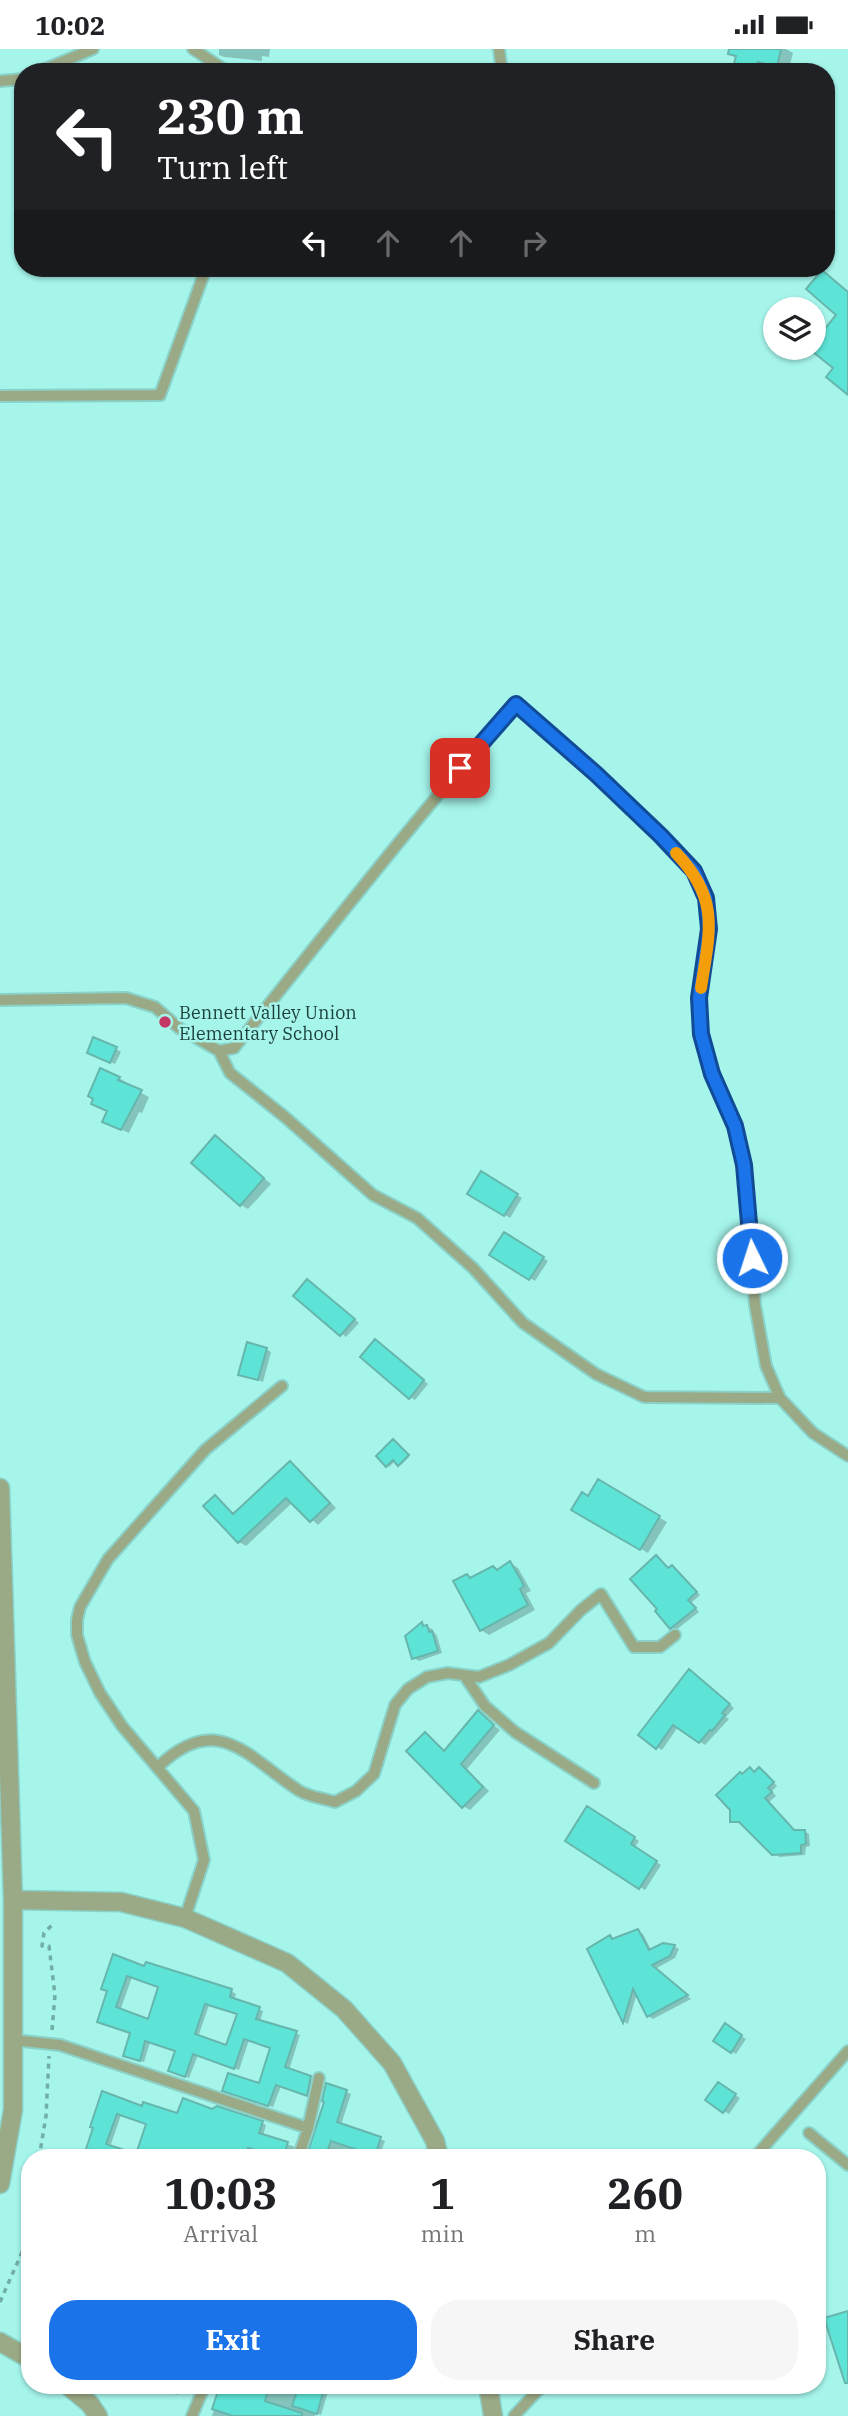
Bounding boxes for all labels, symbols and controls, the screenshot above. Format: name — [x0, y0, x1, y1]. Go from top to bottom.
text: 10:02 — [35, 8, 105, 42]
text: 230 m — [157, 84, 304, 147]
icon: left — [42, 91, 133, 182]
text: Turn left — [157, 146, 288, 188]
icon: left — [296, 224, 334, 262]
icon: ahead — [369, 224, 407, 262]
icon: ahead — [442, 224, 480, 262]
icon: right — [515, 224, 553, 262]
map controls — [763, 297, 826, 360]
button: layers — [763, 297, 826, 360]
pin — [430, 738, 490, 798]
icon: arrive — [441, 749, 479, 787]
place label: Bennett Valley Union Elementary School — [179, 1001, 357, 1045]
marker: Bennett Valley Union Elementary School — [157, 1014, 173, 1030]
position arrow — [715, 1221, 789, 1295]
text: 10:03 — [164, 2166, 278, 2221]
text: 1 — [430, 2166, 455, 2221]
text: 260 — [607, 2166, 683, 2221]
text: Arrival — [183, 2218, 258, 2248]
text: min — [421, 2218, 464, 2248]
text: m — [634, 2218, 656, 2248]
button: Exit — [49, 2300, 417, 2380]
button: Share — [431, 2300, 798, 2380]

